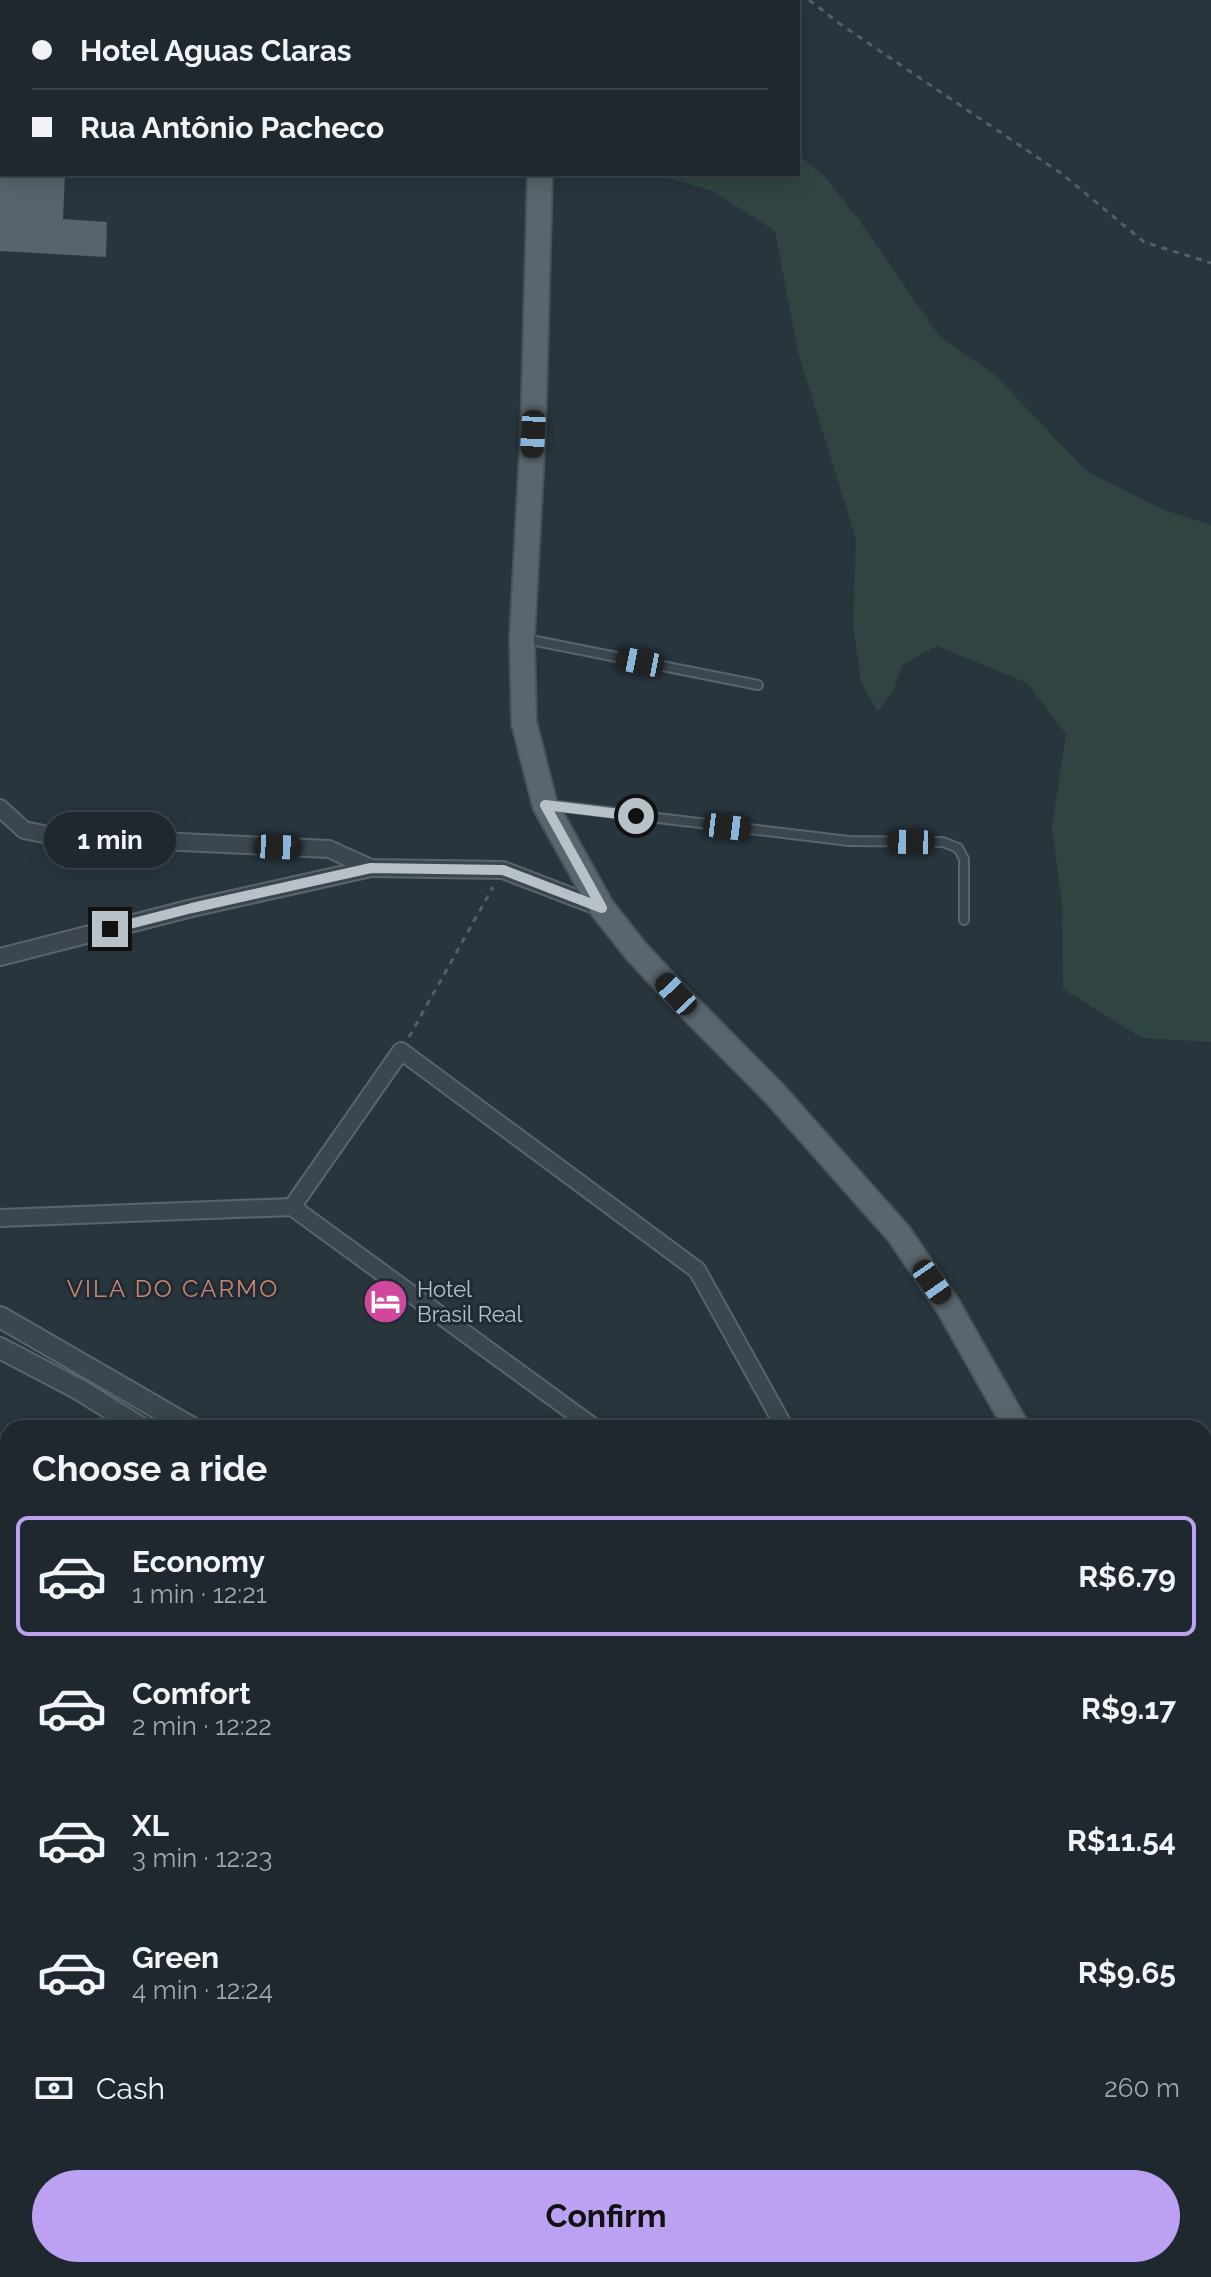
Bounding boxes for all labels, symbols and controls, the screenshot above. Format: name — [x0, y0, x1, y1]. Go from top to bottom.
text: Hotel Aguas Claras — [80, 33, 352, 68]
text: Rua Antônio Pacheco — [80, 110, 384, 145]
car — [520, 409, 546, 459]
car — [614, 646, 666, 678]
route start — [618, 798, 654, 834]
car — [702, 812, 752, 842]
callout: 1 min — [44, 813, 176, 869]
text: 1 min — [77, 825, 143, 855]
car — [887, 830, 935, 854]
car — [254, 834, 302, 860]
route end — [92, 911, 128, 947]
car — [651, 968, 701, 1020]
car — [908, 1255, 956, 1309]
district label: VILA DO CARMO — [67, 1274, 279, 1303]
place label: Hotel Brasil Real — [417, 1276, 523, 1327]
hotel icon: Hotel Brasil Real — [362, 1278, 410, 1326]
text: Choose a ride — [32, 1447, 267, 1489]
icon: car — [36, 1540, 108, 1612]
text: Economy — [132, 1544, 265, 1579]
text: R$6.79 — [1078, 1559, 1176, 1594]
text: 1 min · 12:21 — [132, 1579, 267, 1609]
icon: car — [36, 1672, 108, 1744]
text: Comfort — [132, 1676, 251, 1711]
text: R$9.17 — [1081, 1691, 1176, 1726]
text: 2 min · 12:22 — [132, 1711, 272, 1741]
icon: car — [36, 1804, 108, 1876]
text: XL — [132, 1808, 169, 1843]
text: R$11.54 — [1067, 1823, 1176, 1858]
text: 3 min · 12:23 — [132, 1843, 272, 1873]
icon: car — [36, 1936, 108, 2008]
text: Green — [132, 1940, 219, 1975]
text: R$9.65 — [1078, 1955, 1176, 1990]
text: 4 min · 12:24 — [132, 1975, 273, 2005]
icon: cash — [32, 2066, 76, 2110]
text: Cash — [96, 2071, 165, 2106]
text: 260 m — [1104, 2073, 1180, 2103]
button: Confirm — [32, 2170, 1180, 2262]

